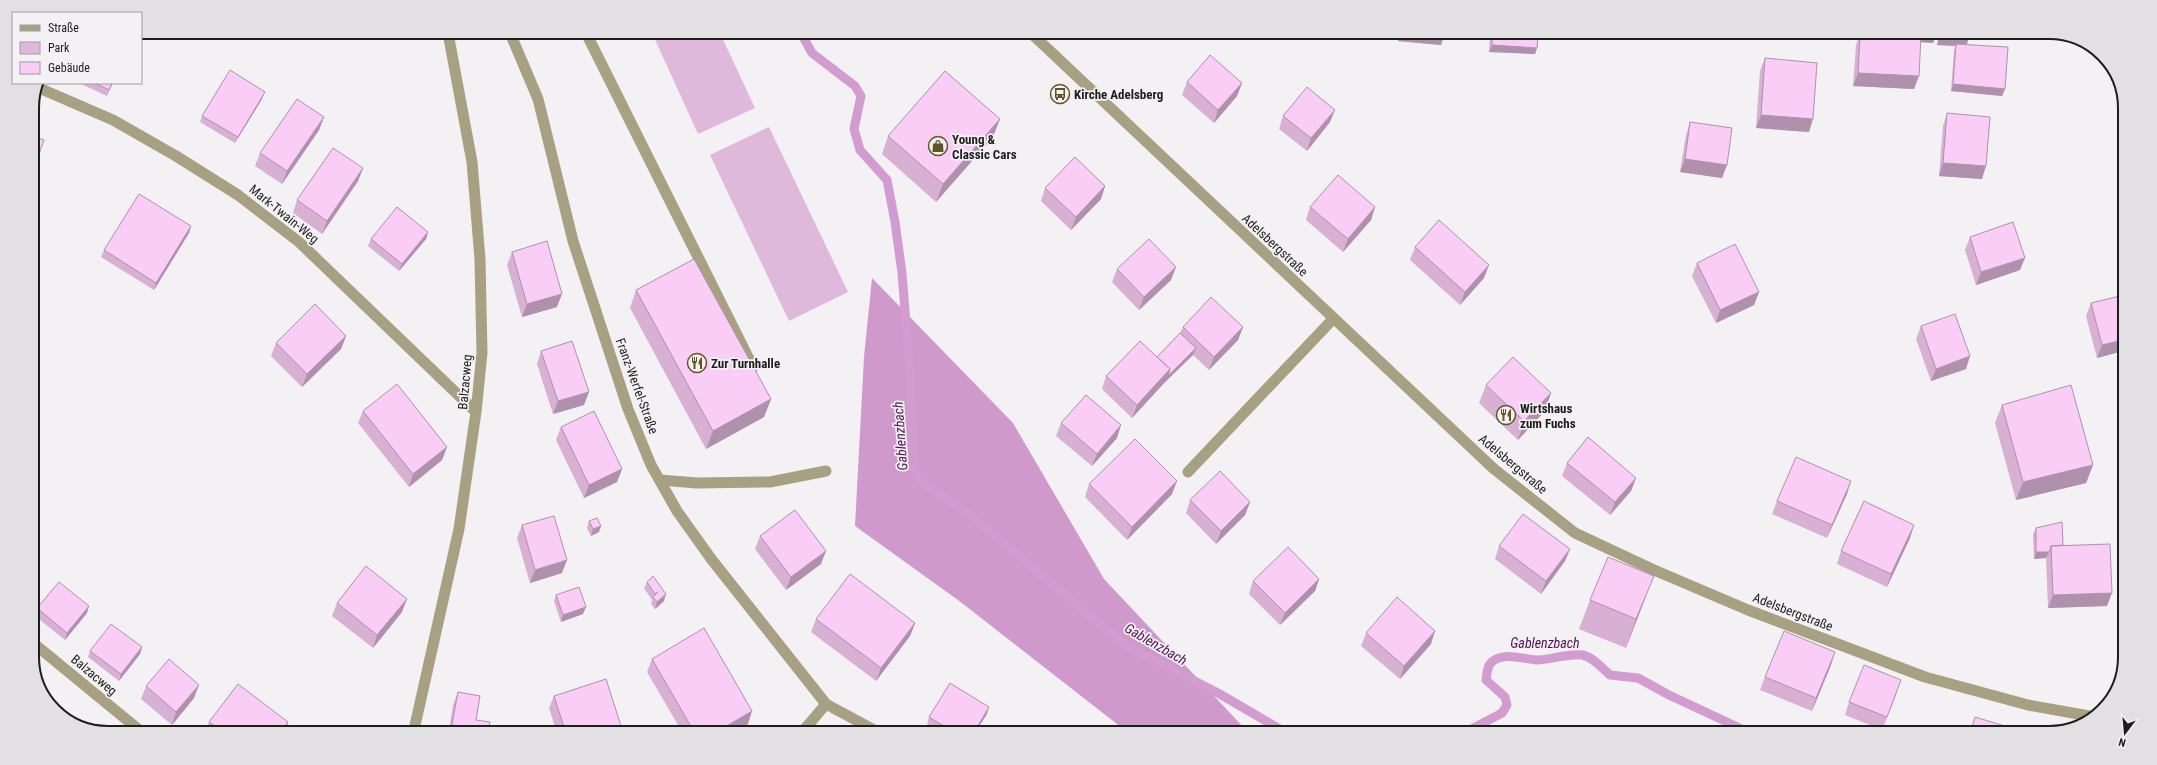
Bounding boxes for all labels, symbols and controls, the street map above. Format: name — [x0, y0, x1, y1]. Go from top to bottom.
legend — [12, 12, 142, 84]
text: Straße — [48, 21, 79, 35]
text: Park — [48, 41, 70, 55]
text: Gebäude — [48, 61, 90, 75]
bus stop icon: Kirche Adelsberg — [1049, 83, 1071, 105]
place label: Kirche Adelsberg — [1074, 87, 1163, 102]
place label: Young & Classic Cars — [952, 132, 1017, 162]
shop icon: Young & Classic Cars — [927, 135, 949, 157]
street label: Mark-Twain-Weg — [246, 181, 322, 247]
street label: Adelsbergstraße — [1239, 211, 1311, 279]
street label: Franz-Werfel-Straße — [613, 336, 661, 436]
restaurant icon: Zur Turnhalle — [686, 352, 708, 374]
street label: Balzacweg — [455, 354, 475, 410]
place label: Zur Turnhalle — [711, 356, 780, 371]
water label: Gablenzbach — [890, 401, 910, 471]
place label: Wirtshaus zum Fuchs — [1520, 401, 1576, 431]
restaurant icon: Wirtshaus zum Fuchs — [1495, 404, 1517, 426]
street label: Adelsbergstraße — [1476, 431, 1550, 497]
street label: Adelsbergstraße — [1751, 590, 1835, 634]
water label: Gablenzbach — [1122, 620, 1190, 668]
water label: Gablenzbach — [1510, 635, 1580, 651]
street label: Balzacweg — [68, 652, 120, 698]
north arrow — [2105, 713, 2145, 753]
text: N — [2117, 735, 2127, 749]

